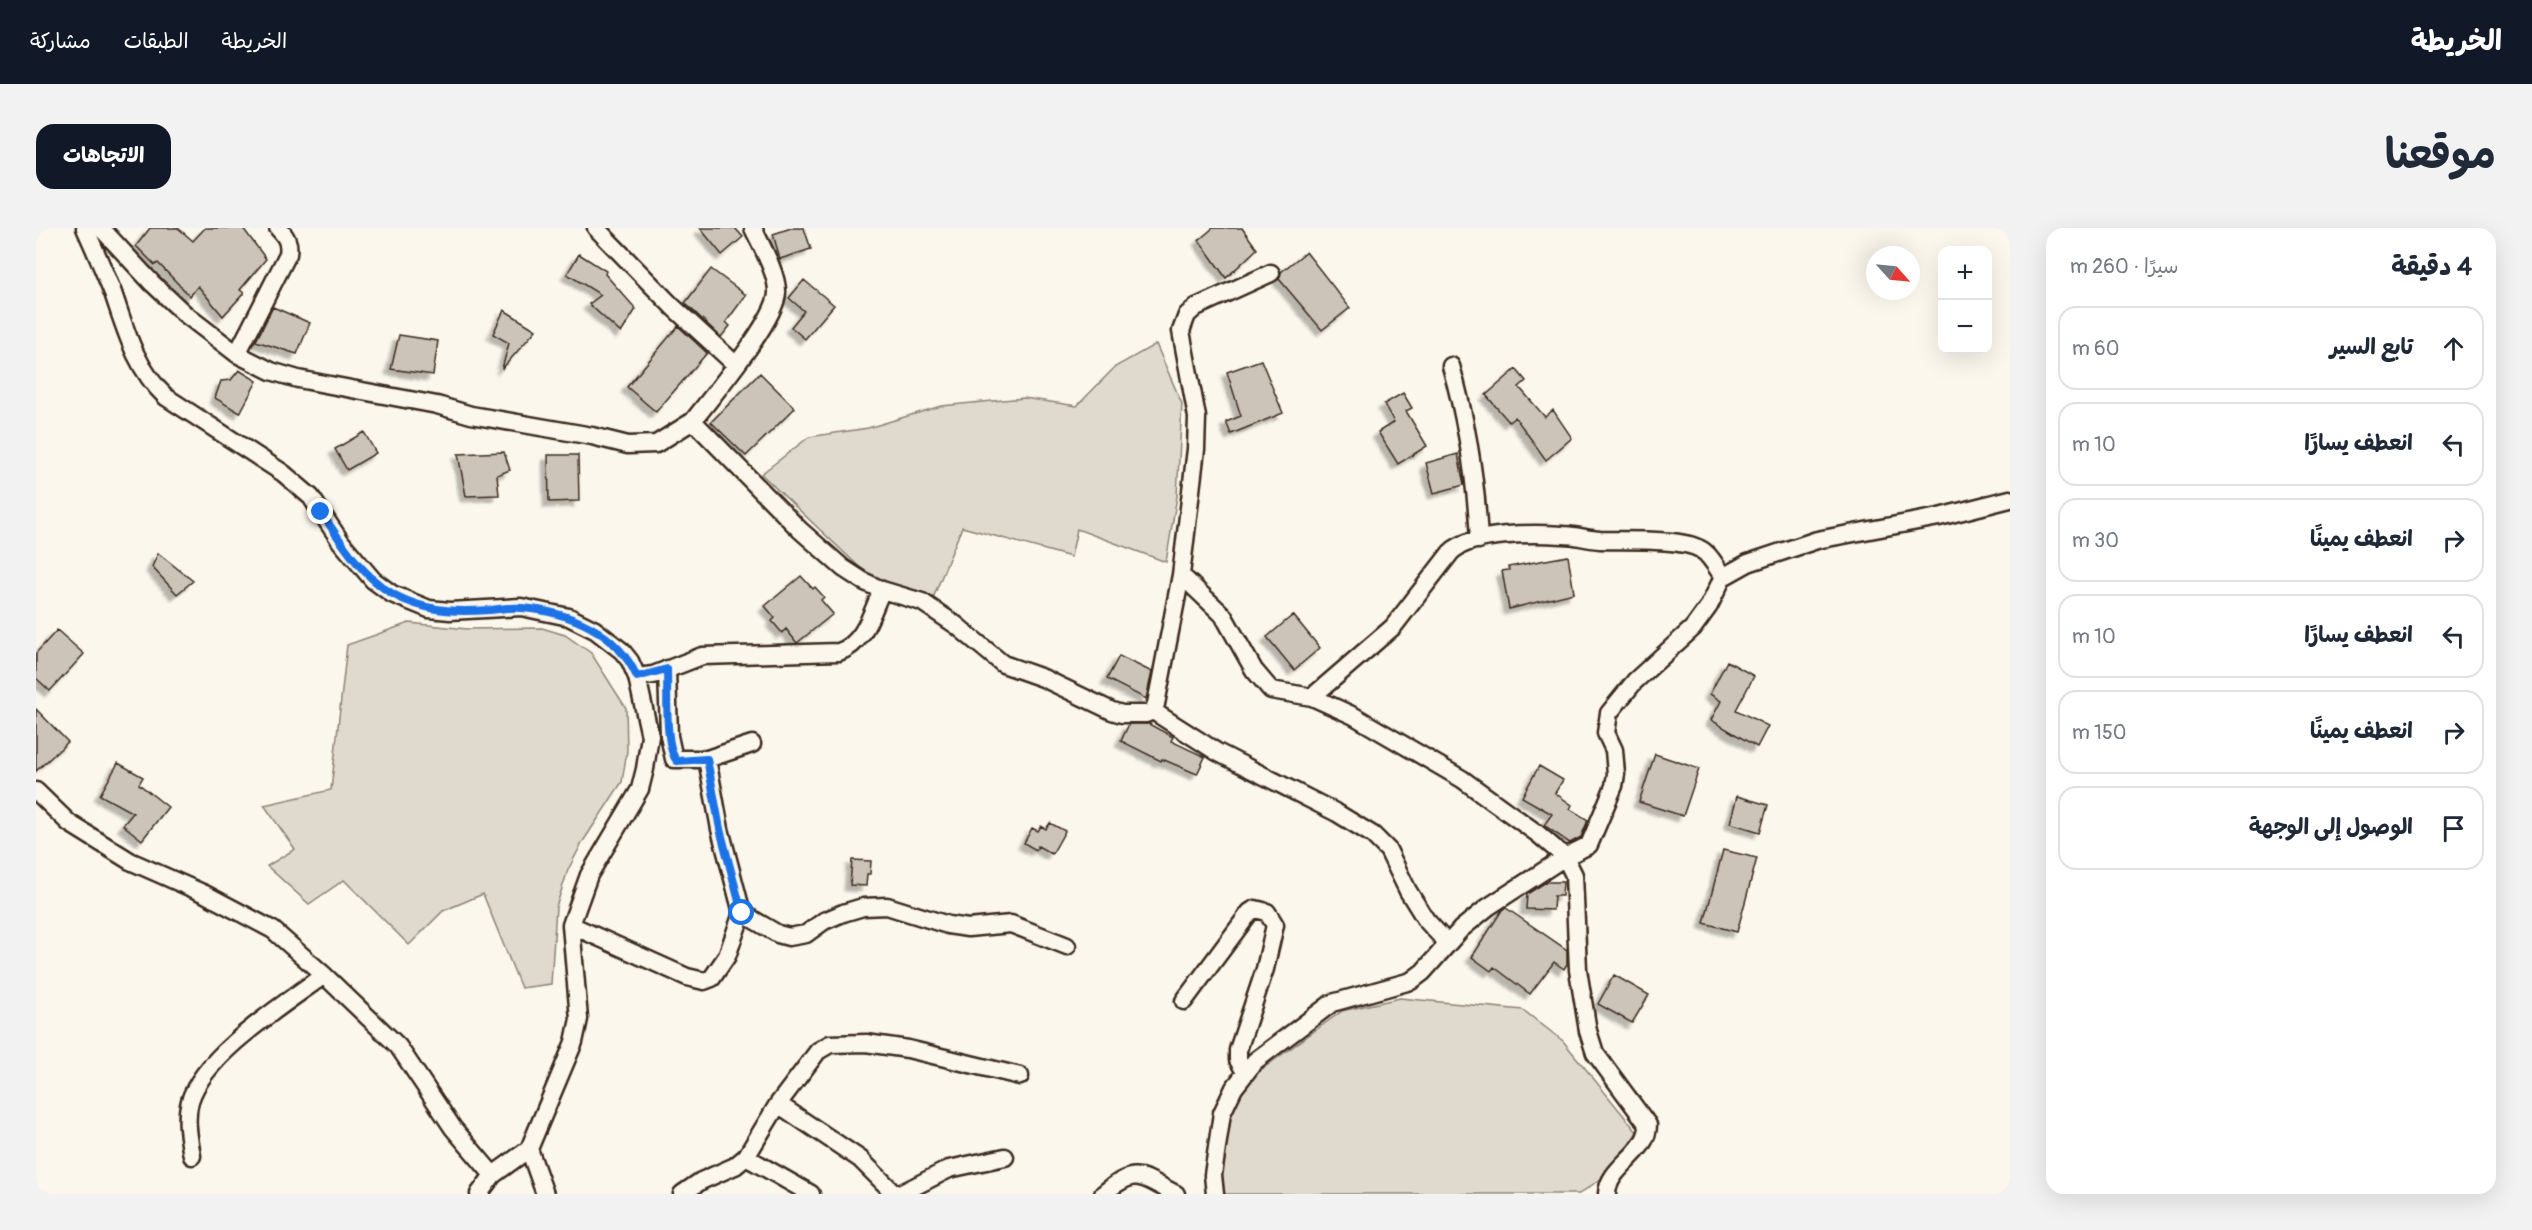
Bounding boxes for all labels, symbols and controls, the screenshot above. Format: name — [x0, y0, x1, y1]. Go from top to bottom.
text: الخريطة — [2411, 24, 2502, 59]
text: مشاركة — [30, 28, 91, 55]
text: الطبقات — [124, 28, 189, 55]
text: الخريطة — [222, 28, 287, 55]
button: الاتجاهات — [36, 124, 171, 189]
text: موقعنا — [2385, 129, 2496, 181]
north arrow — [1866, 246, 1920, 300]
map controls — [1938, 246, 1992, 354]
button: + — [1938, 246, 1992, 300]
text: 4 دقيقة — [2391, 251, 2472, 283]
text: سيرًا · 260 m — [2070, 254, 2179, 279]
button: − — [1938, 300, 1992, 354]
icon: ahead — [2437, 332, 2470, 365]
text: تابع السير — [2330, 333, 2413, 361]
text: 60 m — [2072, 336, 2119, 361]
icon: left — [2437, 428, 2470, 461]
text: انعطف يسارًا — [2304, 429, 2413, 457]
text: 10 m — [2072, 432, 2116, 457]
route end — [307, 498, 333, 524]
icon: right — [2437, 524, 2470, 557]
text: انعطف يمينًا — [2310, 525, 2413, 553]
text: 30 m — [2072, 528, 2119, 553]
icon: left — [2437, 620, 2470, 653]
text: انعطف يسارًا — [2304, 621, 2413, 649]
text: 10 m — [2072, 624, 2116, 649]
icon: right — [2437, 716, 2470, 749]
text: انعطف يمينًا — [2310, 717, 2413, 745]
text: 150 m — [2072, 720, 2126, 745]
icon: arrive — [2437, 812, 2470, 845]
text: الوصول إلى الوجهة — [2249, 813, 2413, 841]
route start — [728, 899, 754, 925]

